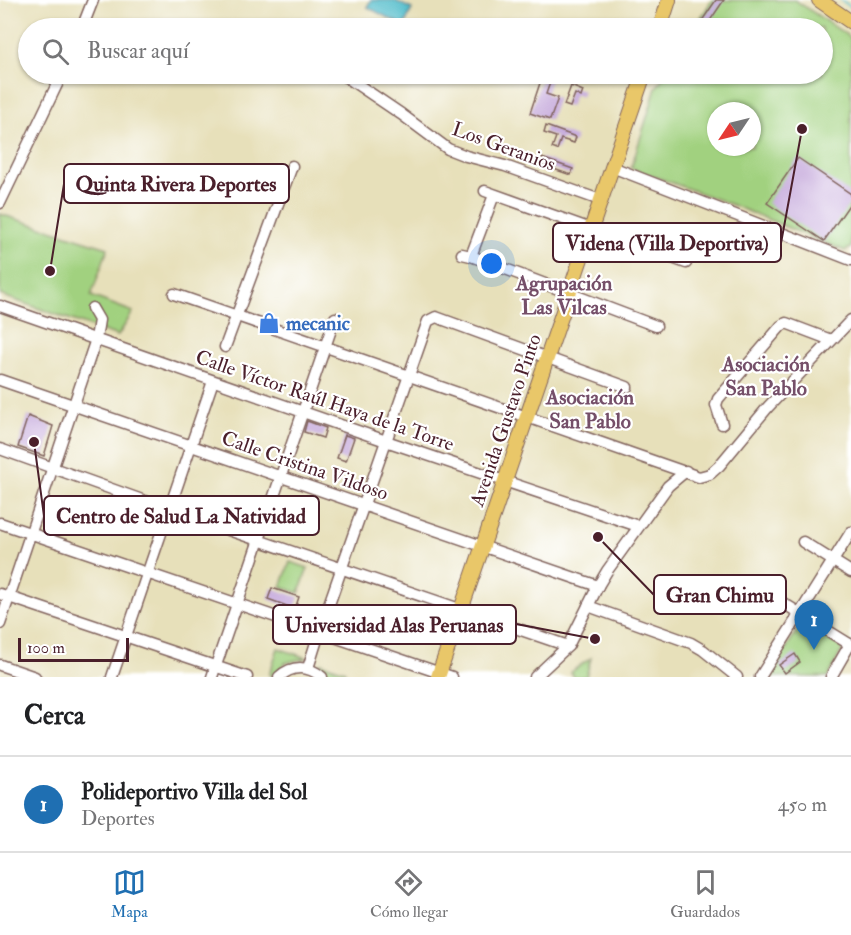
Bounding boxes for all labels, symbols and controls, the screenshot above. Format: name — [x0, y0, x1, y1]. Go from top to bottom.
search box — [18, 18, 833, 84]
icon: search — [39, 35, 72, 68]
text: Buscar aquí — [87, 37, 189, 65]
north arrow — [707, 102, 761, 156]
street label: Los Geranios — [449, 116, 559, 177]
callout: Quinta Rivera Deportes — [64, 164, 289, 203]
text: Quinta Rivera Deportes — [75, 171, 277, 198]
callout: Videna (Villa Deportiva) — [553, 223, 781, 262]
text: Videna (Villa Deportiva) — [564, 230, 769, 257]
your location — [477, 249, 506, 278]
district label: Agrupación Las Vilcas — [515, 270, 612, 321]
shop icon: mecanic — [257, 311, 281, 335]
place label: mecanic — [286, 311, 351, 336]
street label: Avenida Gustavo Pinto — [464, 331, 547, 511]
street label: Calle Víctor Raúl Haya de la Torre — [192, 344, 457, 457]
district label: Asociación San Pablo — [721, 351, 810, 402]
district label: Asociación San Pablo — [545, 384, 634, 435]
street label: Calle Cristina Vildoso — [218, 425, 391, 506]
callout: Centro de Salud La Natividad — [44, 496, 319, 535]
text: Centro de Salud La Natividad — [56, 503, 307, 530]
callout: Gran Chimu — [654, 575, 786, 614]
text: Gran Chimu — [666, 582, 774, 609]
pin: 1 — [794, 600, 834, 650]
callout: Universidad Alas Peruanas — [273, 605, 516, 644]
text: Universidad Alas Peruanas — [285, 612, 503, 639]
scale bar — [18, 635, 129, 662]
text: 100 m — [27, 638, 65, 658]
text: Cerca — [24, 700, 85, 732]
text: Polideportivo Villa del Sol — [81, 778, 307, 806]
text: 1 — [40, 792, 47, 817]
text: 450 m — [778, 792, 827, 817]
text: Deportes — [81, 806, 155, 831]
tab: Mapa — [111, 866, 148, 922]
tab: Cómo llegar — [370, 866, 448, 922]
tab: Guardados — [670, 866, 740, 922]

